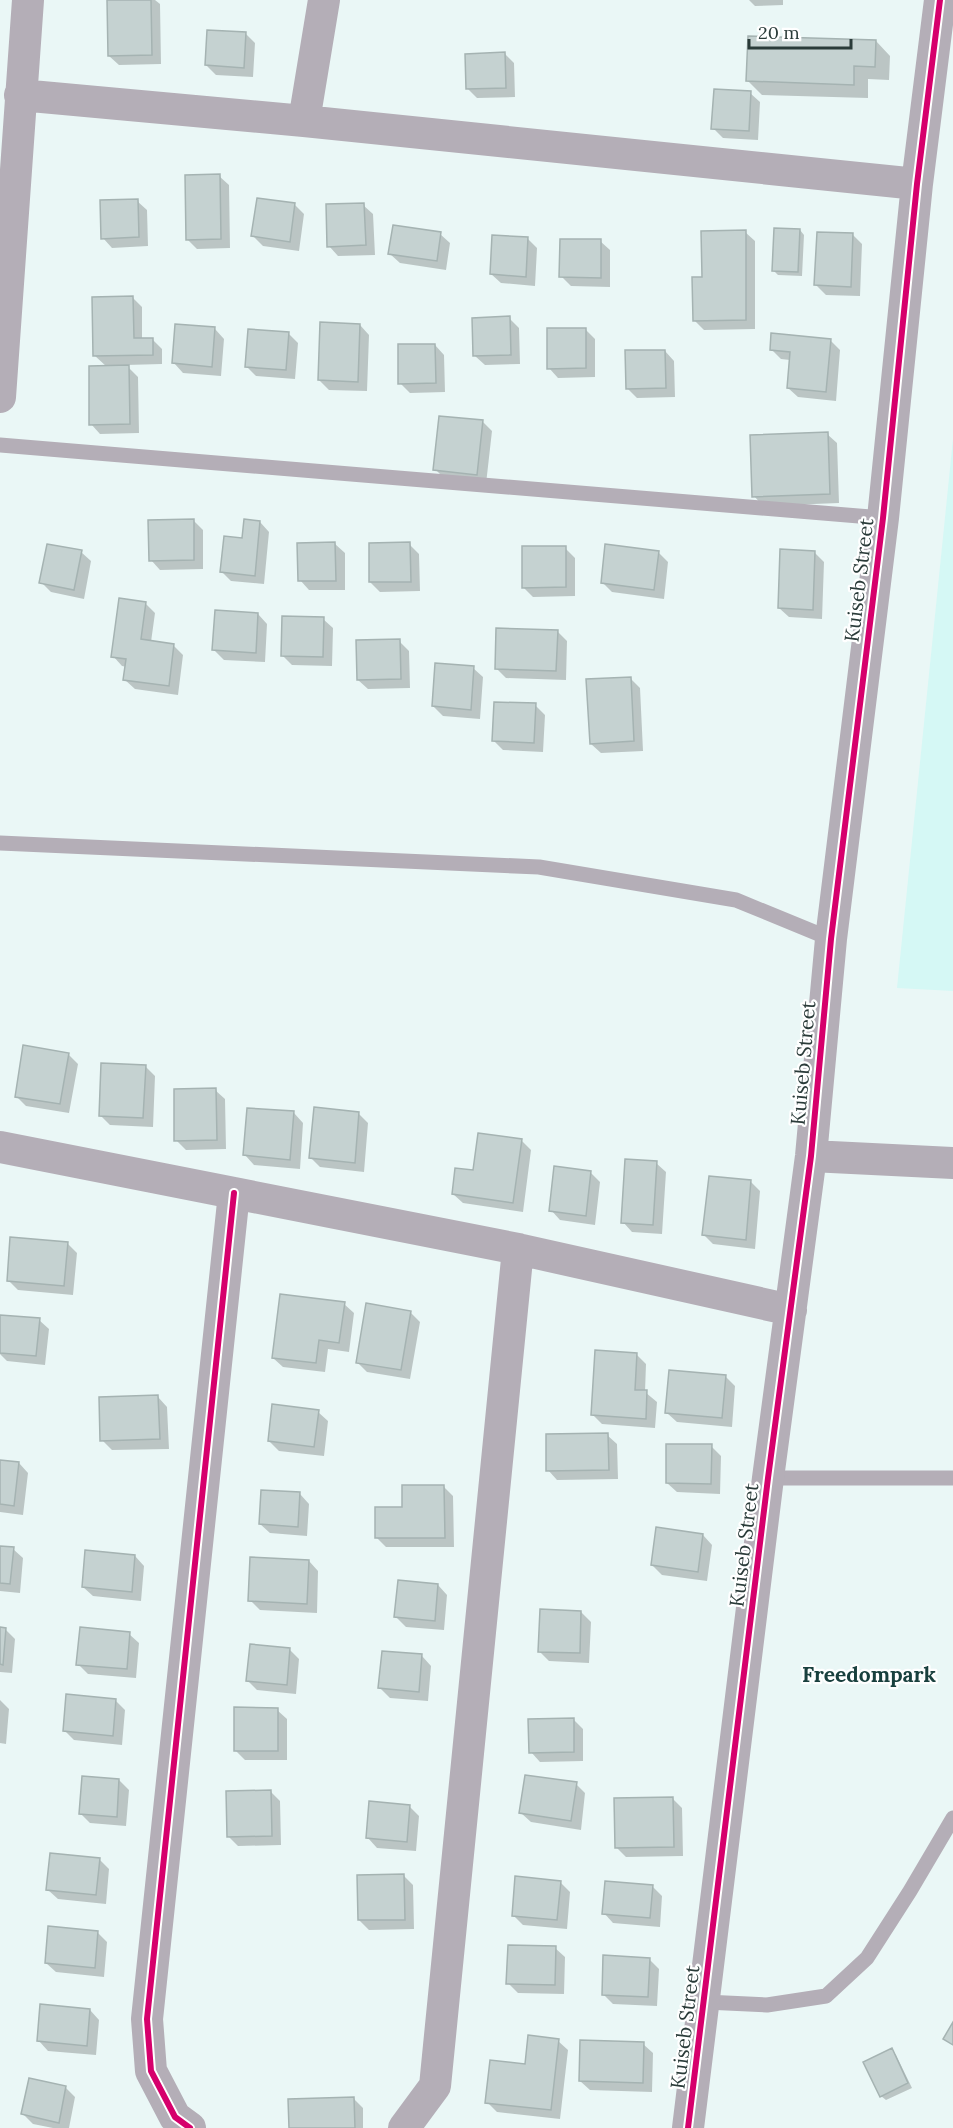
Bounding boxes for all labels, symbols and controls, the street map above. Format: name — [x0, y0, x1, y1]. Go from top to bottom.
scale bar — [749, 12, 851, 50]
text: 20 m — [758, 21, 800, 44]
street label: Kuiseb Street — [838, 516, 879, 643]
street label: Kuiseb Street — [785, 999, 820, 1126]
street label: Kuiseb Street — [723, 1481, 764, 1608]
district label: Freedompark — [802, 1661, 936, 1688]
street label: Kuiseb Street — [664, 1963, 705, 2090]

